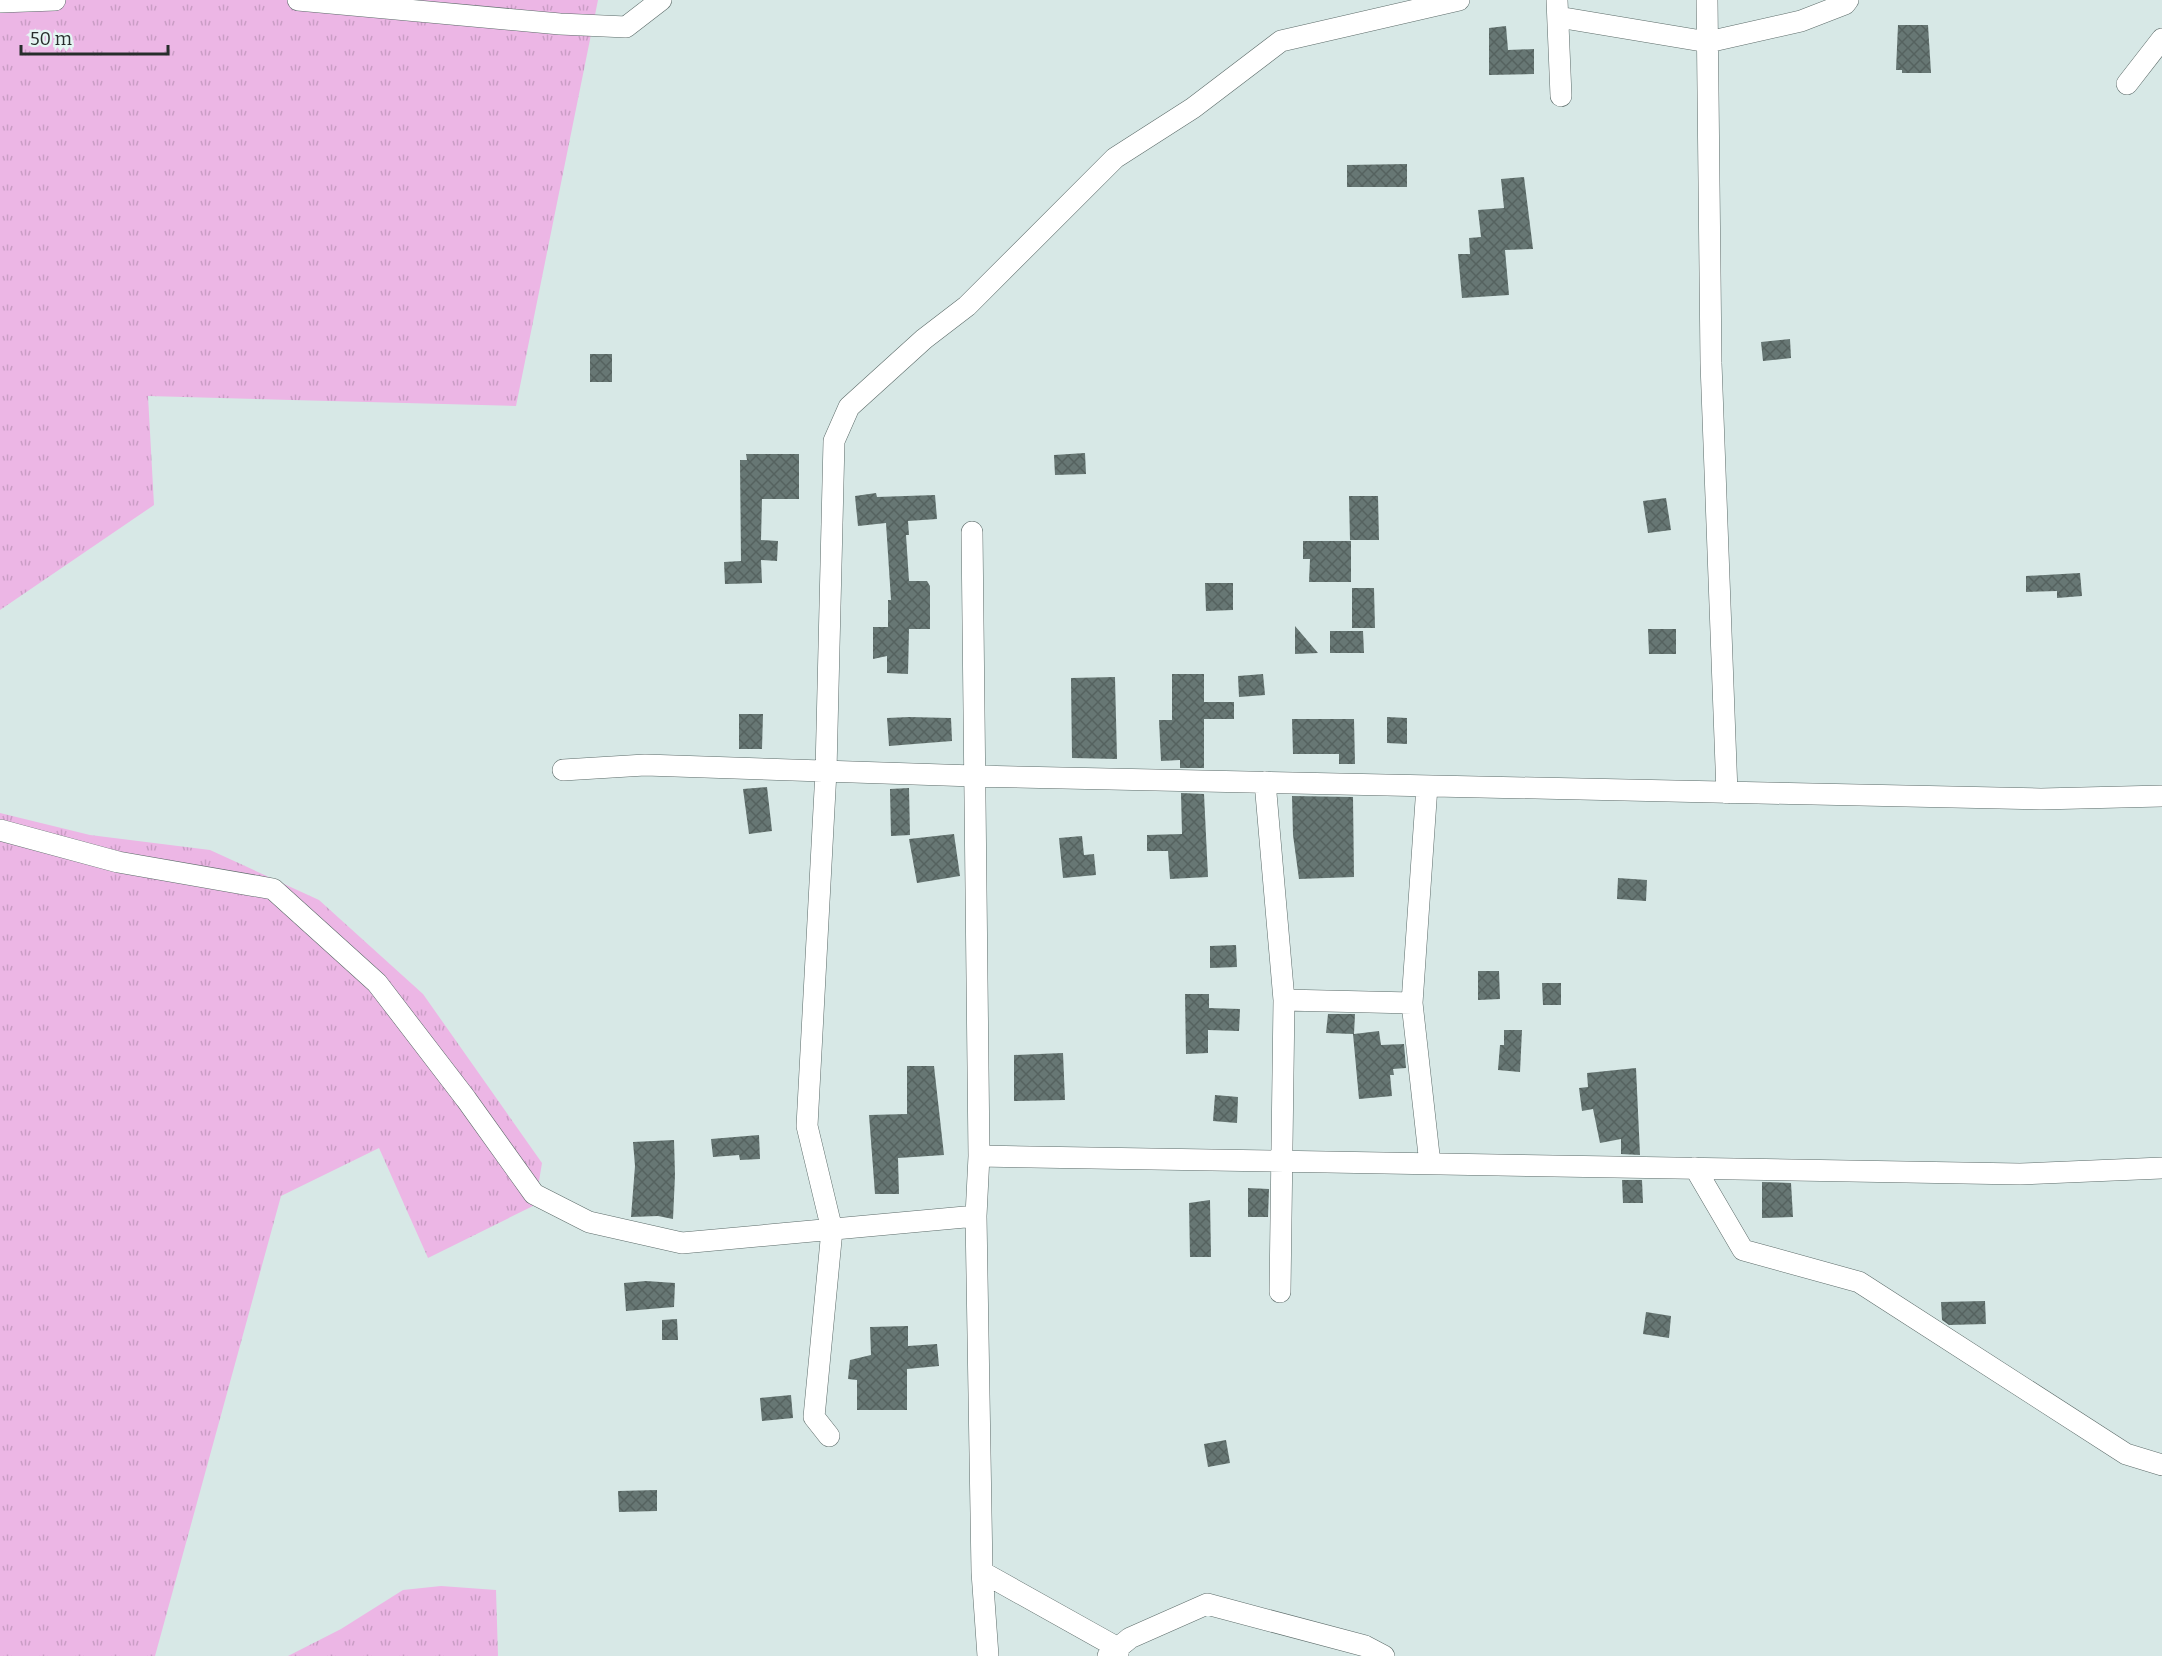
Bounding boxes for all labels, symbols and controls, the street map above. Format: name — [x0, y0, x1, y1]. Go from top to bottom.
scale bar — [21, 18, 168, 56]
text: 50 m — [30, 28, 72, 50]

